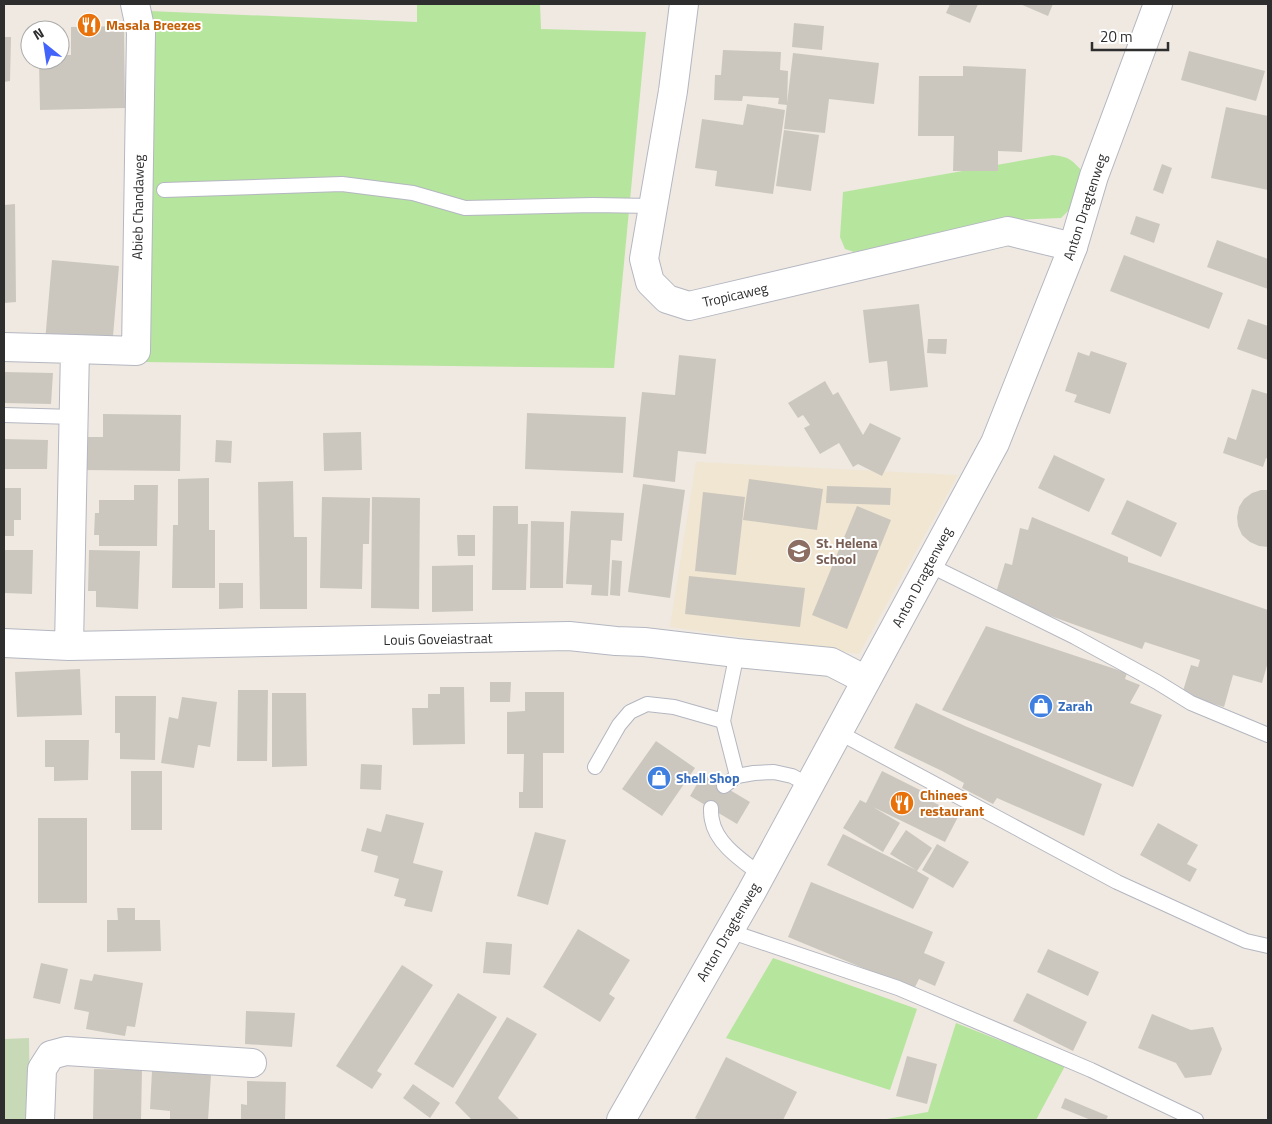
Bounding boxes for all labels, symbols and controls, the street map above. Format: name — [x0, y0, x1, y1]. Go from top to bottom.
restaurant icon: Masala Breezes — [76, 12, 102, 38]
place label: Masala Breezes — [106, 14, 201, 35]
north arrow — [20, 20, 70, 70]
scale bar — [1092, 20, 1168, 52]
text: N — [29, 22, 48, 45]
text: 20 m — [1100, 25, 1133, 48]
street label: Anton Dragtenweg — [1057, 151, 1112, 263]
street label: Abieb Chandaweg — [126, 154, 149, 260]
street label: Tropicaweg — [700, 277, 770, 312]
street label: Anton Dragtenweg — [886, 523, 957, 631]
place label: St. Helena School — [816, 532, 878, 569]
school or university icon: St. Helena School — [786, 538, 812, 564]
street label: Louis Goveiastraat — [383, 627, 493, 650]
shop icon: Zarah — [1028, 693, 1054, 719]
place label: Zarah — [1058, 695, 1093, 716]
shop icon: Shell Shop — [646, 765, 672, 791]
place label: Shell Shop — [676, 767, 740, 788]
place label: Chinees restaurant — [920, 784, 984, 821]
restaurant icon: Chinees restaurant — [889, 790, 915, 816]
street label: Anton Dragtenweg — [691, 878, 764, 985]

